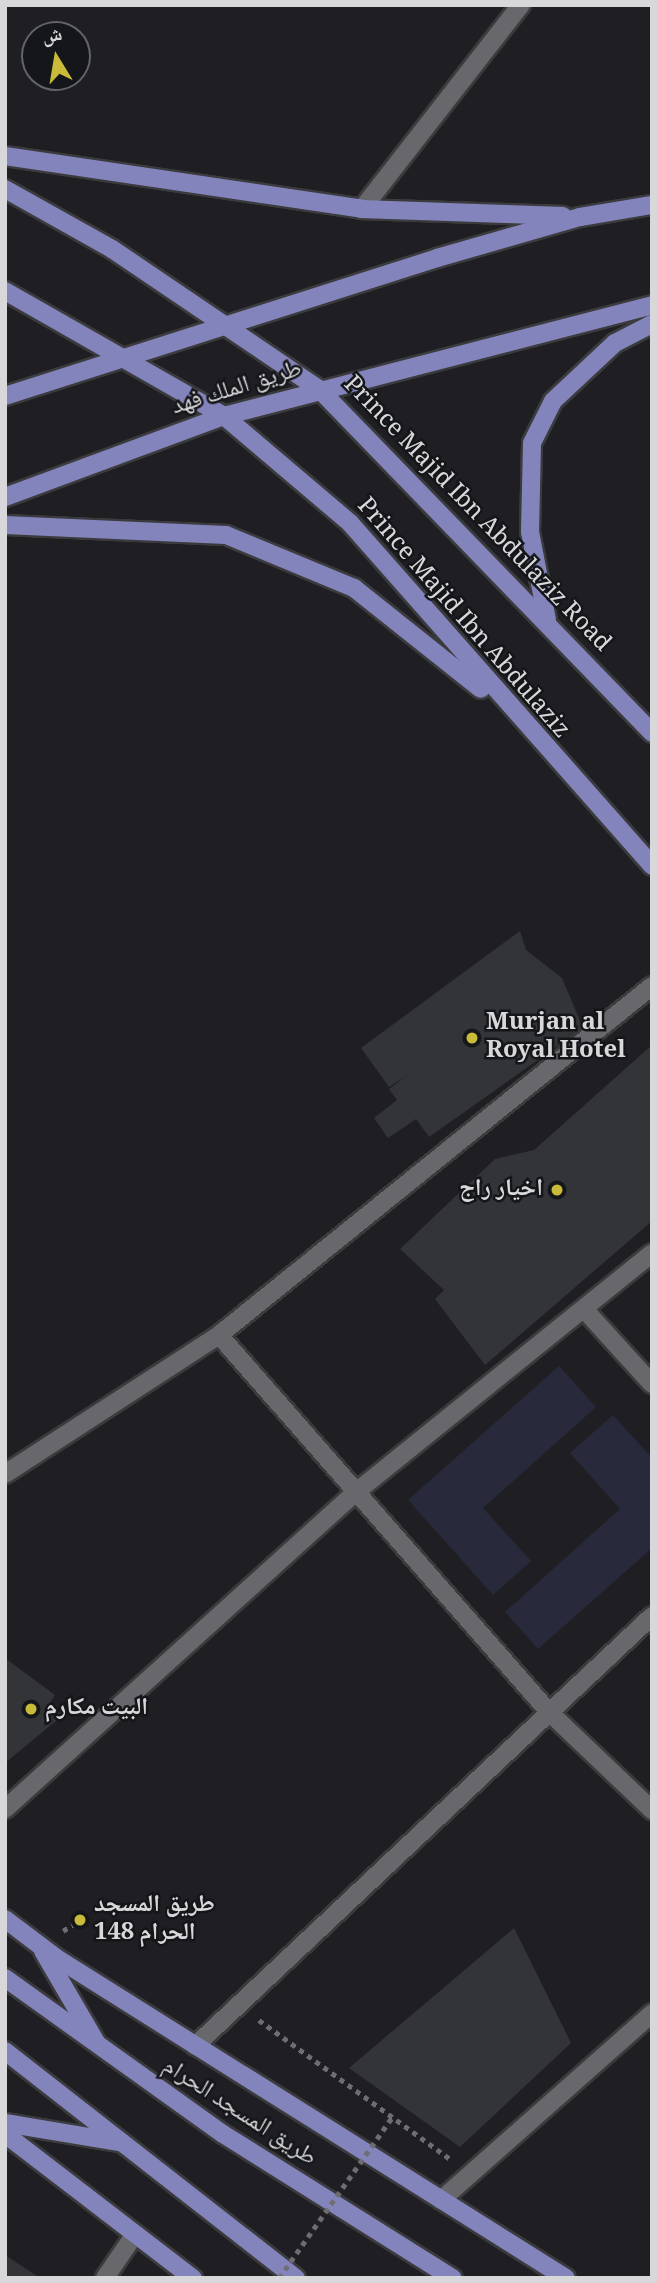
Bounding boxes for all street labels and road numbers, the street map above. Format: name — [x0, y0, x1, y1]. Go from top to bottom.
street label: طريق الملك فهد — [168, 356, 306, 422]
street label: Prince Majid Ibn Abdulaziz Road — [336, 371, 616, 659]
street label: Prince Majid Ibn Abdulaziz — [350, 493, 574, 745]
street label: طريق المسجد الحرام — [157, 2053, 321, 2173]

